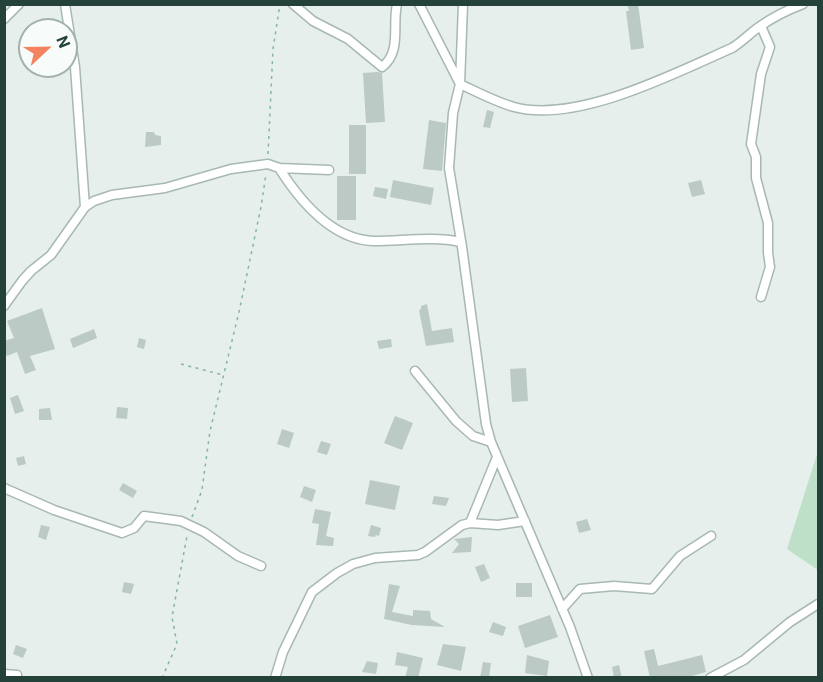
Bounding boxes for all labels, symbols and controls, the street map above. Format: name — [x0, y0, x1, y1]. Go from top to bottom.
north arrow — [18, 18, 78, 78]
text: N — [52, 33, 74, 51]

